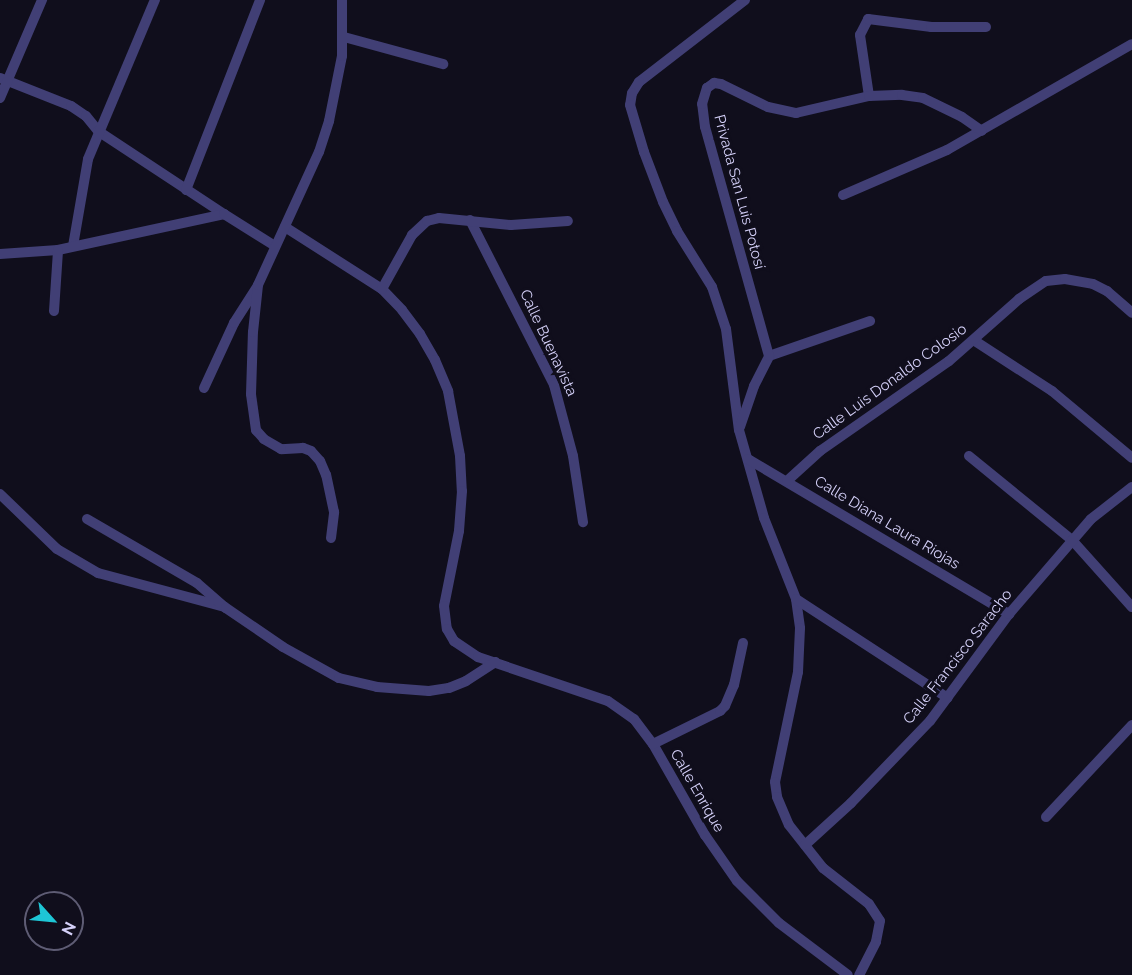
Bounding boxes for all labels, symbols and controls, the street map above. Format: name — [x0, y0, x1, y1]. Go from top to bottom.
street label: Privada San Luis Potosí — [710, 113, 768, 271]
street label: Calle Buenavista — [515, 287, 581, 399]
street label: Calle Luis Donaldo Colosio — [810, 320, 970, 444]
street label: Calle Diana Laura Riojas — [811, 473, 963, 573]
street label: Calle Francisco Saracho — [900, 586, 1016, 728]
street label: Calle Enrique — [666, 746, 728, 836]
north arrow — [24, 891, 84, 951]
text: N — [57, 919, 80, 938]

